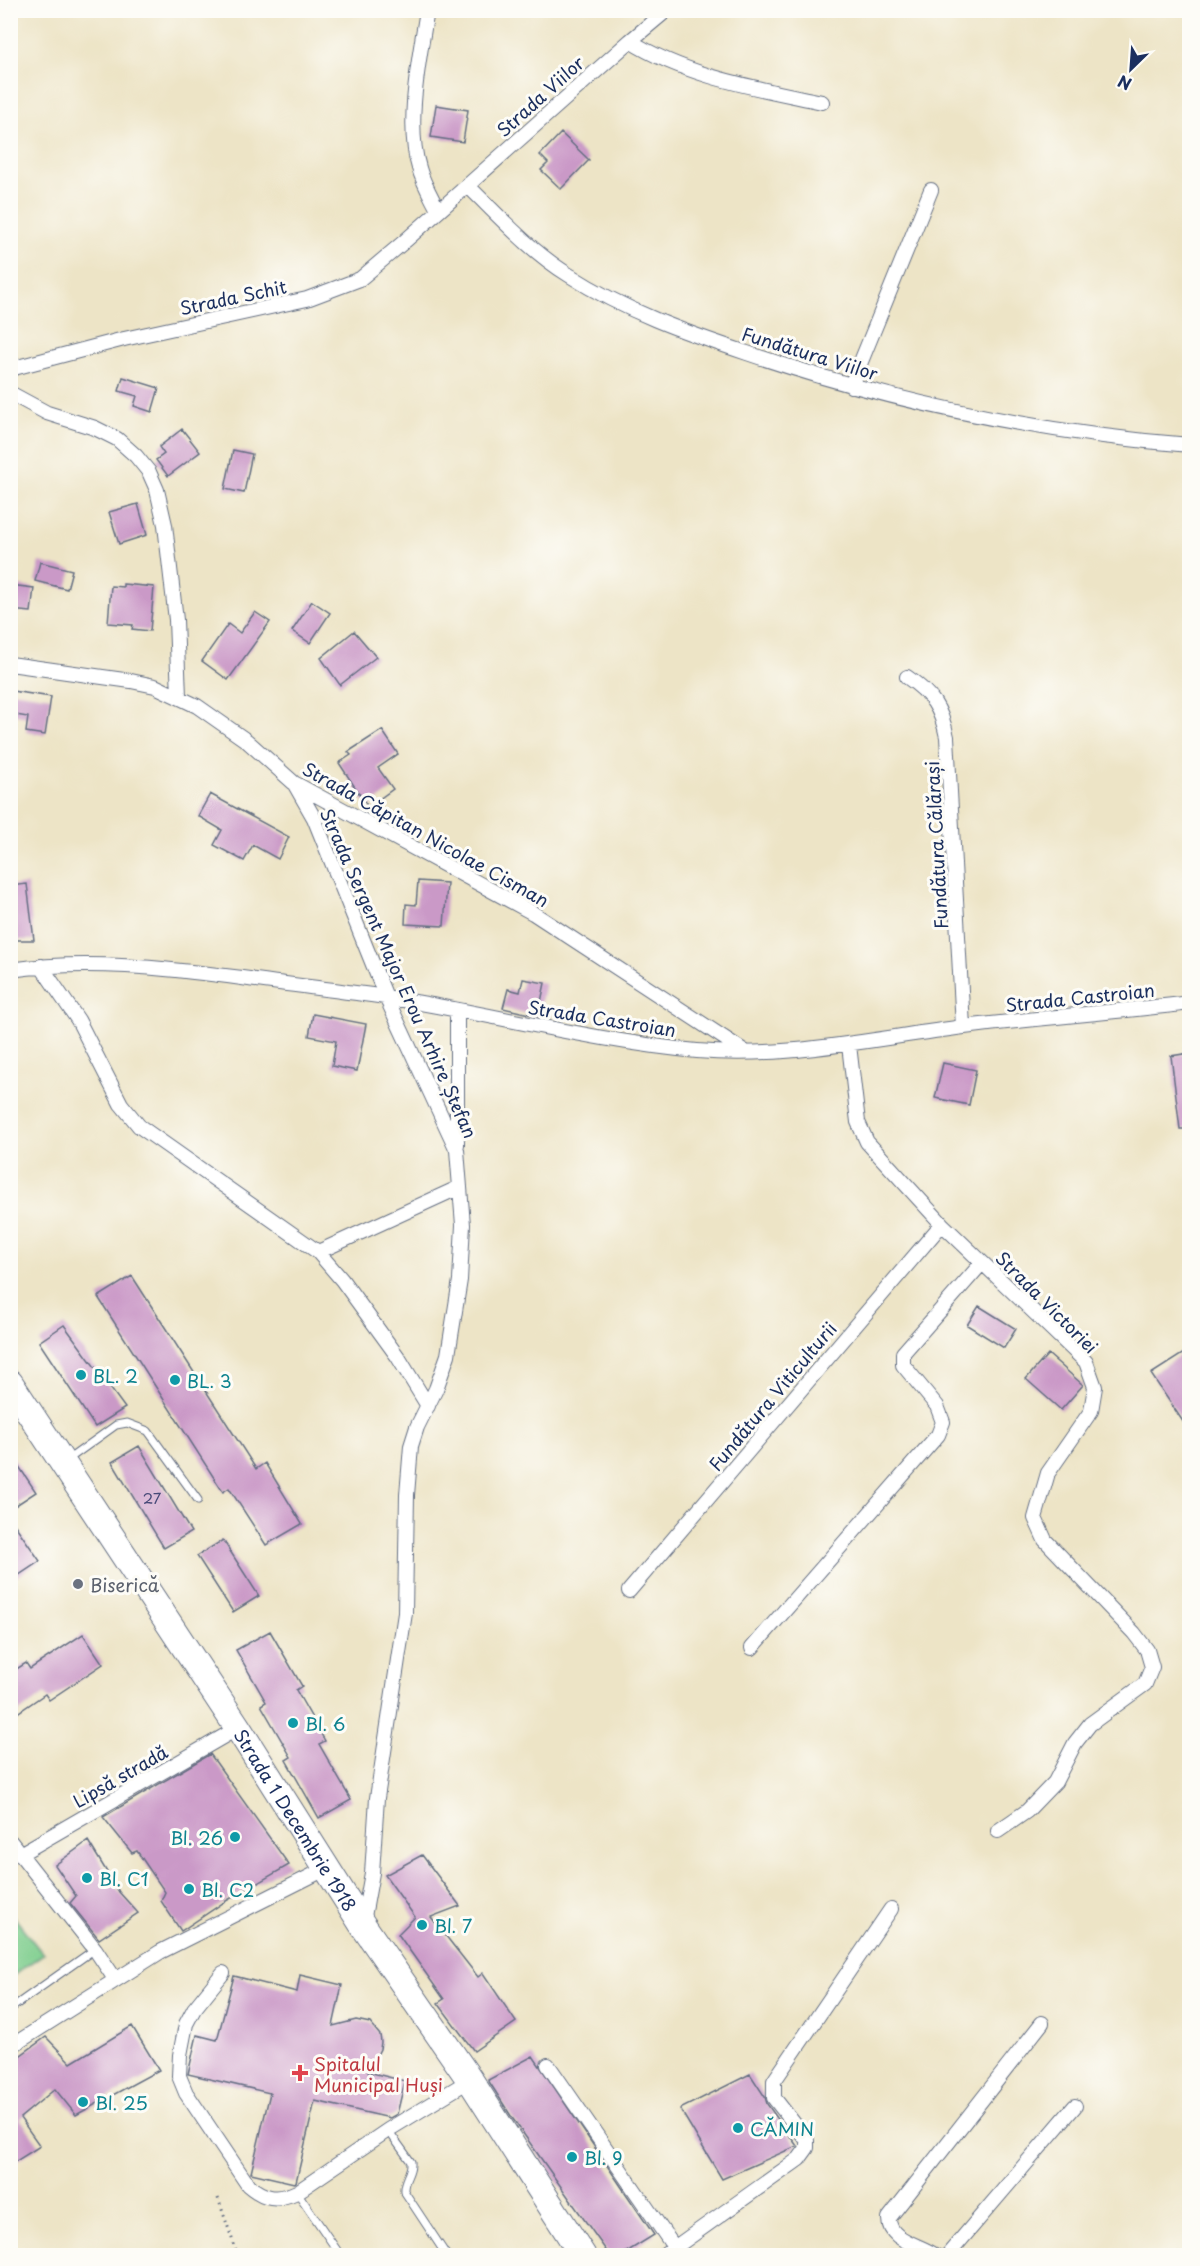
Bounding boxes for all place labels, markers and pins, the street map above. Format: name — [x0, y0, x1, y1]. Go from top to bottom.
place label: BL. 2 — [93, 1362, 138, 1389]
place label: BL. 3 — [187, 1367, 232, 1394]
marker: BL. 2 — [74, 1368, 88, 1382]
marker: BL. 3 — [168, 1373, 182, 1387]
place label: Biserică — [90, 1571, 160, 1598]
marker: Biserică — [71, 1577, 85, 1591]
place label: Bl. 6 — [305, 1710, 345, 1737]
marker: Bl. 6 — [286, 1716, 300, 1730]
place label: Bl. 26 — [170, 1824, 223, 1851]
marker: Bl. 26 — [228, 1830, 242, 1844]
place label: Bl. C1 — [99, 1865, 149, 1892]
marker: Bl. C1 — [80, 1871, 94, 1885]
place label: Bl. C2 — [201, 1876, 254, 1903]
marker: Bl. C2 — [182, 1882, 196, 1896]
place label: Bl. 7 — [434, 1912, 472, 1939]
marker: Bl. 7 — [415, 1918, 429, 1932]
place label: Spitalul Municipal Huși — [314, 2050, 443, 2098]
marker: Spitalul Municipal Huși — [291, 2064, 309, 2082]
place label: Bl. 25 — [95, 2089, 148, 2116]
marker: Bl. 25 — [76, 2095, 90, 2109]
place label: CĂMIN — [750, 2115, 814, 2142]
marker: CĂMIN — [731, 2121, 745, 2135]
place label: Bl. 9 — [584, 2144, 622, 2171]
marker: Bl. 9 — [565, 2150, 579, 2164]

